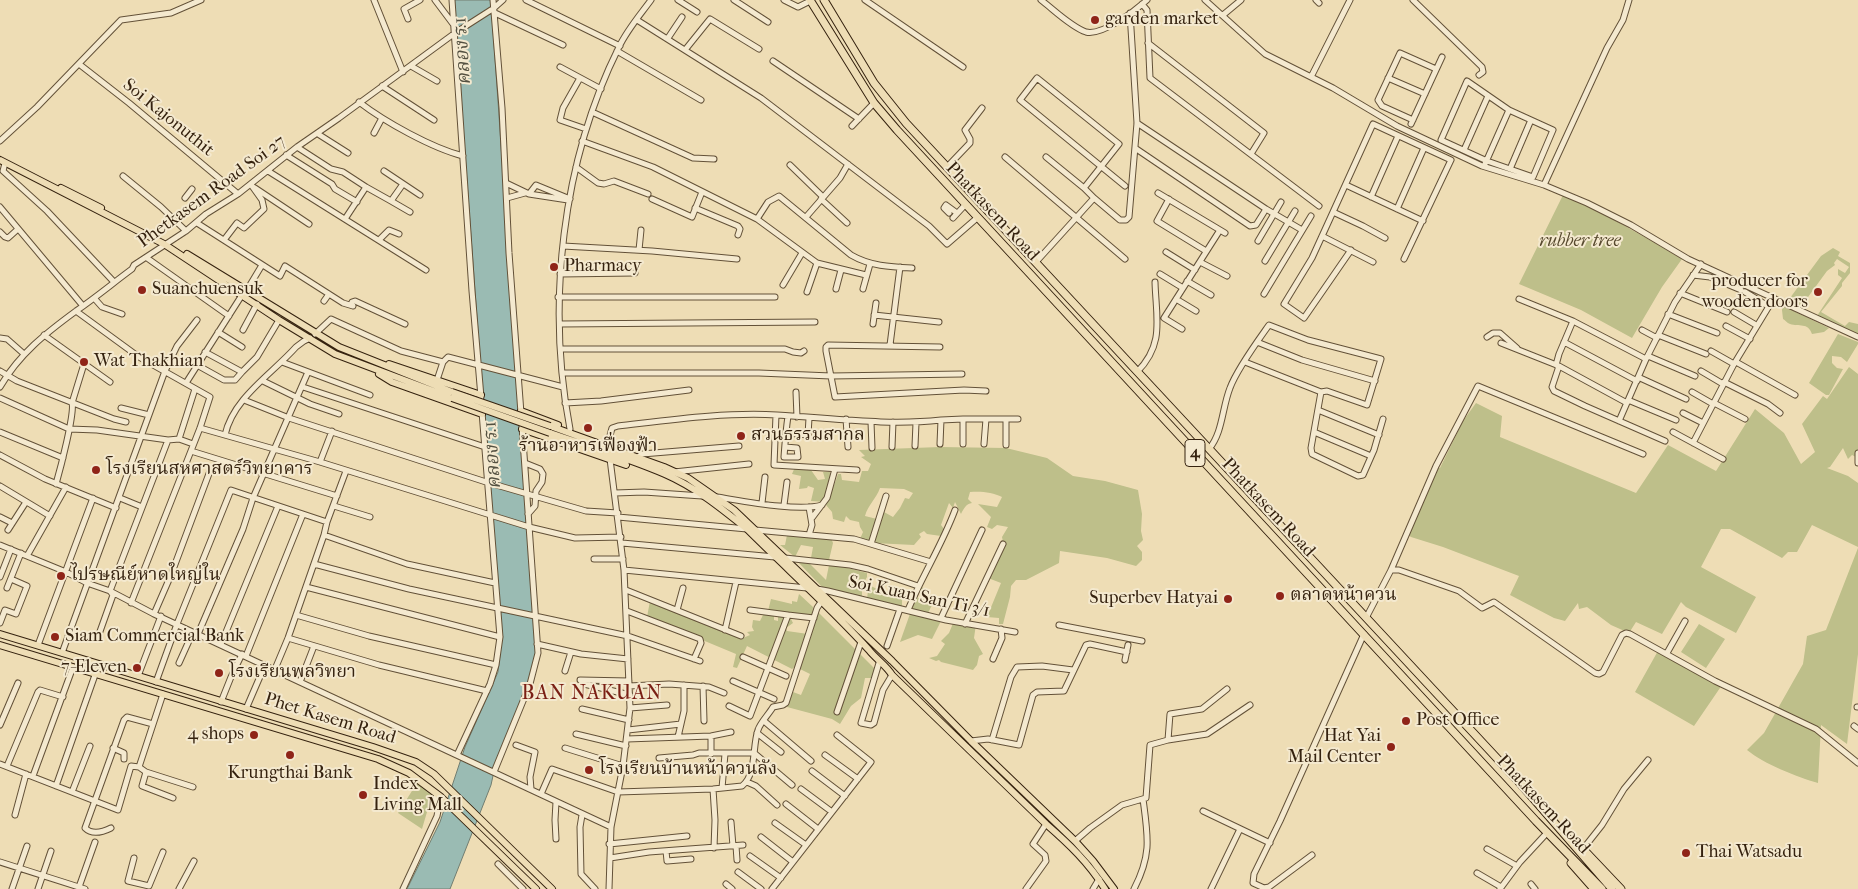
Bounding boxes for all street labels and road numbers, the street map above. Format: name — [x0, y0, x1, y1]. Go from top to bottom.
street label: Soi Kajonuthit — [118, 75, 218, 161]
street label: Phetkasem Road Soi 27 — [134, 131, 290, 253]
street label: Phatkasem Road — [941, 158, 1043, 266]
road number: 4 — [1185, 439, 1205, 466]
street label: Phatkasem Road — [1217, 454, 1319, 562]
street label: Soi Kuan San Ti 3/1 — [846, 571, 992, 623]
street label: Phet Kasem Road — [262, 689, 398, 749]
street label: Phatkasem Road — [1492, 751, 1594, 859]

